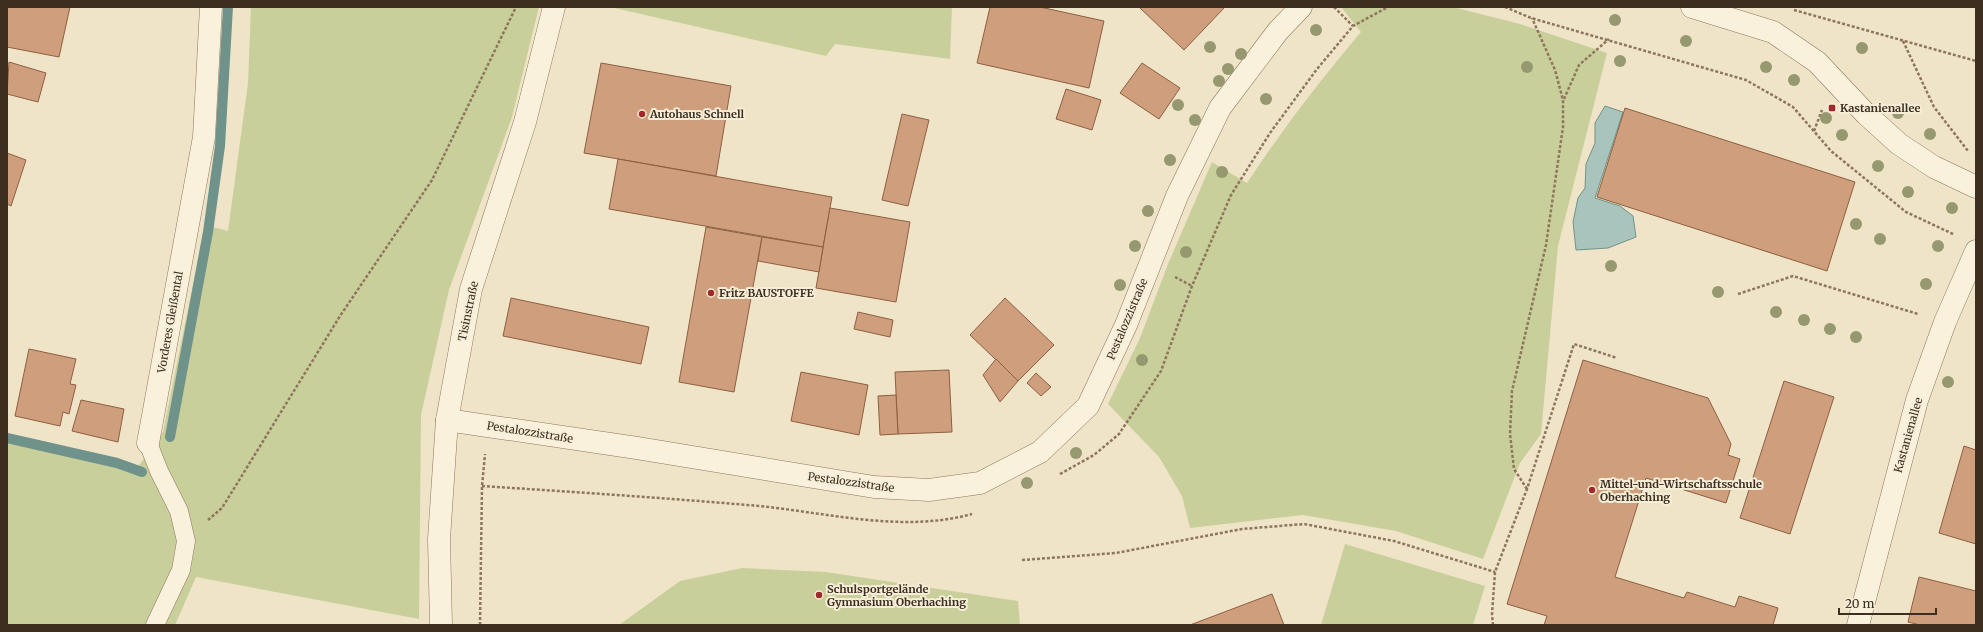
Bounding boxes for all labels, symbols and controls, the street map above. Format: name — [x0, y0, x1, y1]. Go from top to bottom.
place label: Kastanienallee — [1840, 101, 1920, 115]
marker: Kastanienallee — [1827, 103, 1837, 113]
place label: Autohaus Schnell — [649, 107, 744, 121]
marker: Autohaus Schnell — [637, 109, 647, 119]
street label: Vorderes Gleißental — [154, 269, 186, 375]
street label: Pestalozzistraße — [1104, 276, 1151, 362]
street label: Tisinstraße — [455, 279, 481, 342]
place label: Fritz BAUSTOFFE — [719, 286, 814, 300]
marker: Fritz BAUSTOFFE — [706, 288, 716, 298]
street label: Kastanienallee — [1891, 395, 1926, 474]
street label: Pestalozzistraße — [486, 418, 574, 446]
street label: Pestalozzistraße — [807, 469, 895, 495]
place label: Mittel-und-Wirtschaftsschule Oberhaching — [1600, 477, 1762, 504]
marker: Mittel-und-Wirtschaftsschule Oberhaching — [1587, 485, 1597, 495]
place label: Schulsportgelände Gymnasium Oberhaching — [827, 582, 966, 609]
marker: Schulsportgelände Gymnasium Oberhaching — [814, 590, 824, 600]
scale bar — [1839, 590, 1936, 616]
text: 20 m — [1845, 596, 1874, 611]

